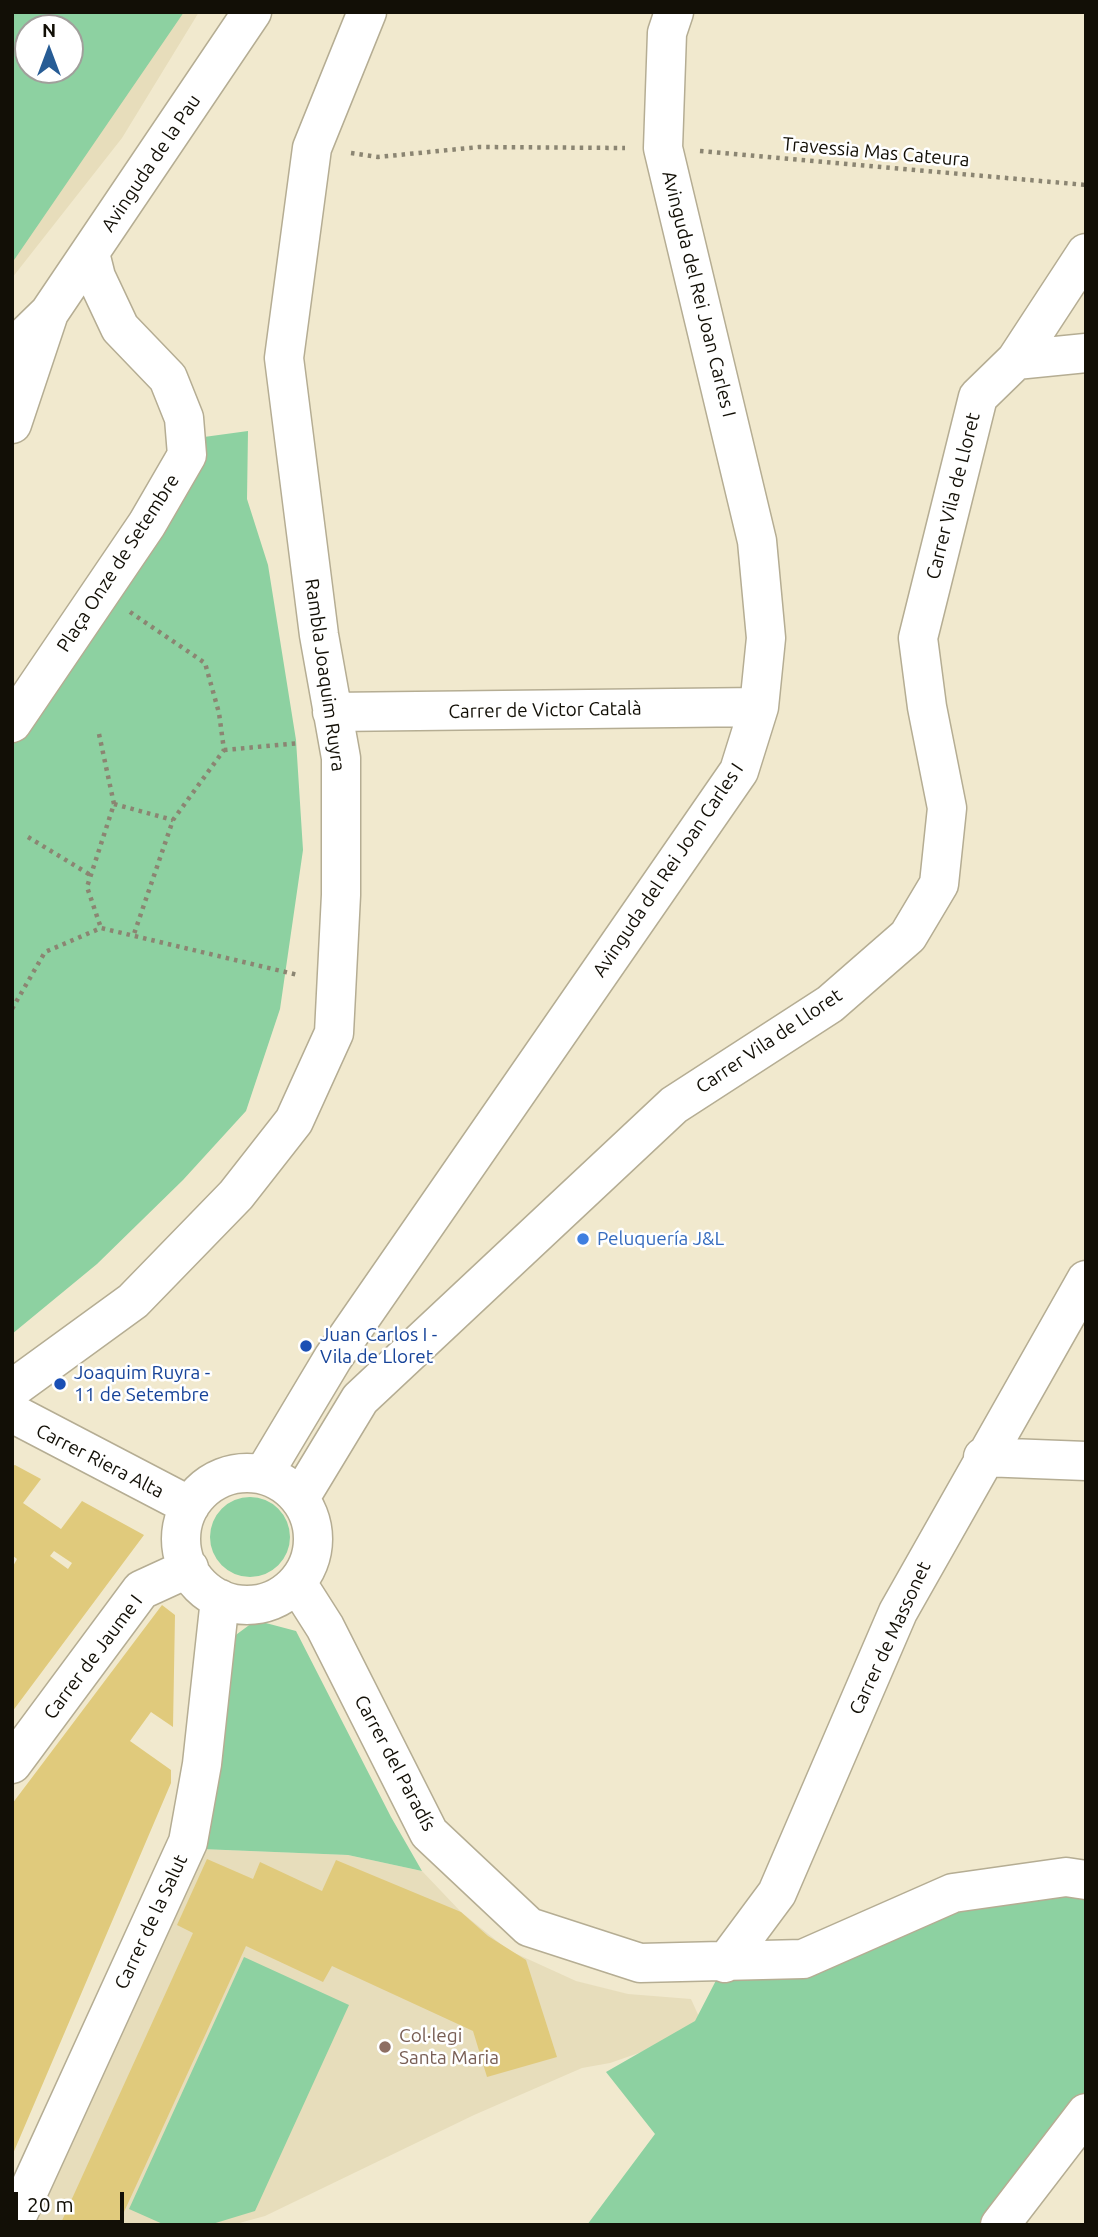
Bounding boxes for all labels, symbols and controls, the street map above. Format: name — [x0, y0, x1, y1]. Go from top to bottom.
north arrow — [14, 14, 84, 84]
text: N — [42, 19, 56, 41]
street label: Avinguda de la Pau — [97, 90, 205, 236]
street label: Travessia Mas Cateura — [781, 132, 971, 172]
street label: Avinguda del Rei Joan Carles I — [657, 168, 741, 420]
street label: Carrer Vila de Lloret — [921, 410, 985, 582]
street label: Plaça Onze de Setembre — [52, 470, 184, 656]
street label: Rambla Joaquim Ruyra — [300, 577, 350, 773]
street label: Carrer de Victor Català — [448, 697, 642, 723]
street label: Avinguda del Rei Joan Carles I — [588, 759, 748, 981]
street label: Carrer Vila de Lloret — [692, 984, 846, 1098]
place label: Peluquería J&L — [597, 1228, 724, 1250]
marker: Peluquería J&L — [575, 1231, 591, 1247]
place label: Juan Carlos I - Vila de Lloret — [320, 1324, 437, 1368]
marker: Juan Carlos I - Vila de Lloret — [298, 1338, 314, 1354]
place label: Joaquim Ruyra - 11 de Setembre — [74, 1362, 210, 1406]
marker: Joaquim Ruyra - 11 de Setembre — [52, 1376, 68, 1392]
street label: Carrer Riera Alta — [32, 1419, 168, 1503]
street label: Carrer de Massonet — [844, 1558, 936, 1718]
street label: Carrer de Jaume I — [39, 1590, 147, 1724]
street label: Carrer del Paradís — [350, 1691, 440, 1835]
street label: Carrer de la Salut — [110, 1851, 192, 1993]
place label: Col·legi Santa Maria — [399, 2025, 499, 2069]
marker: Col·legi Santa Maria — [377, 2039, 393, 2055]
scale bar — [18, 2178, 128, 2222]
text: 20 m — [27, 2192, 74, 2216]

